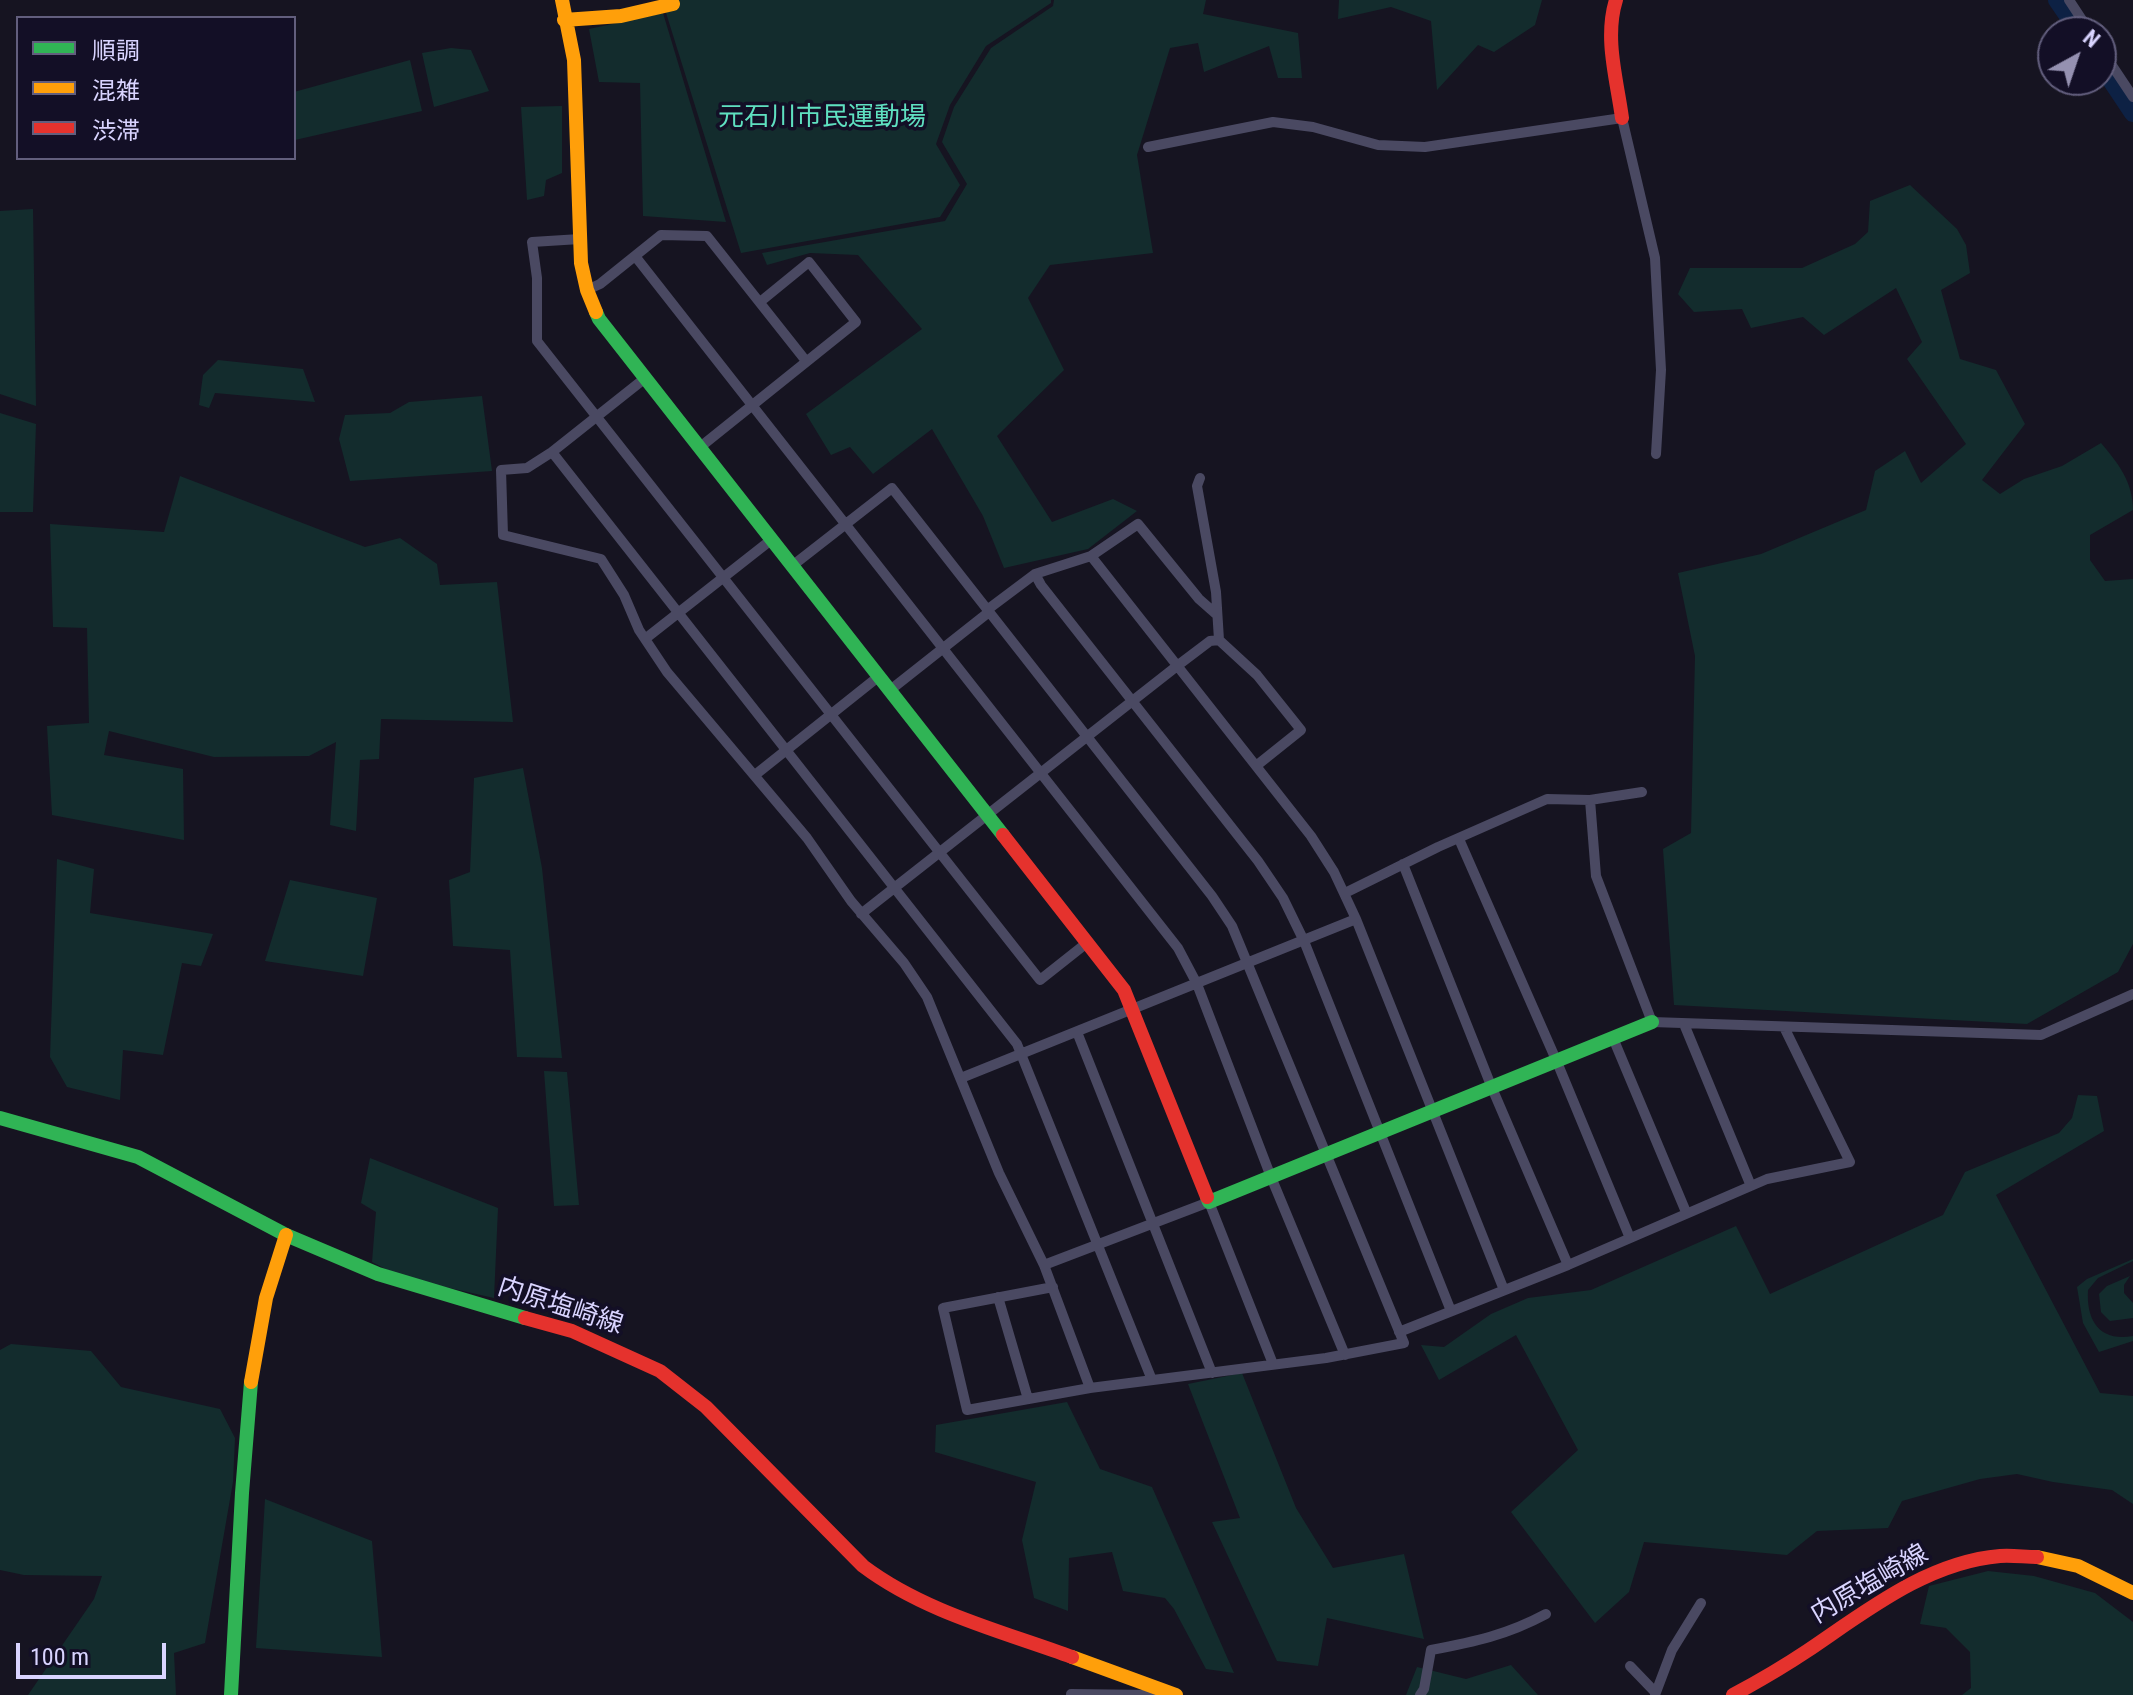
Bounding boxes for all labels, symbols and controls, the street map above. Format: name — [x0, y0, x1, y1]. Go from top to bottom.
legend — [16, 16, 296, 160]
north arrow — [2037, 16, 2117, 96]
text: N — [2078, 25, 2105, 53]
text: 順調 — [92, 37, 140, 65]
text: 混雑 — [92, 77, 140, 105]
park label: 元石川市民運動場 — [718, 102, 926, 134]
text: 渋滞 — [92, 117, 140, 145]
street label: 内原塩崎線 — [493, 1272, 627, 1342]
street label: 内原塩崎線 — [1806, 1539, 1934, 1631]
scale bar — [20, 1627, 170, 1677]
text: 100 m — [30, 1643, 89, 1671]

